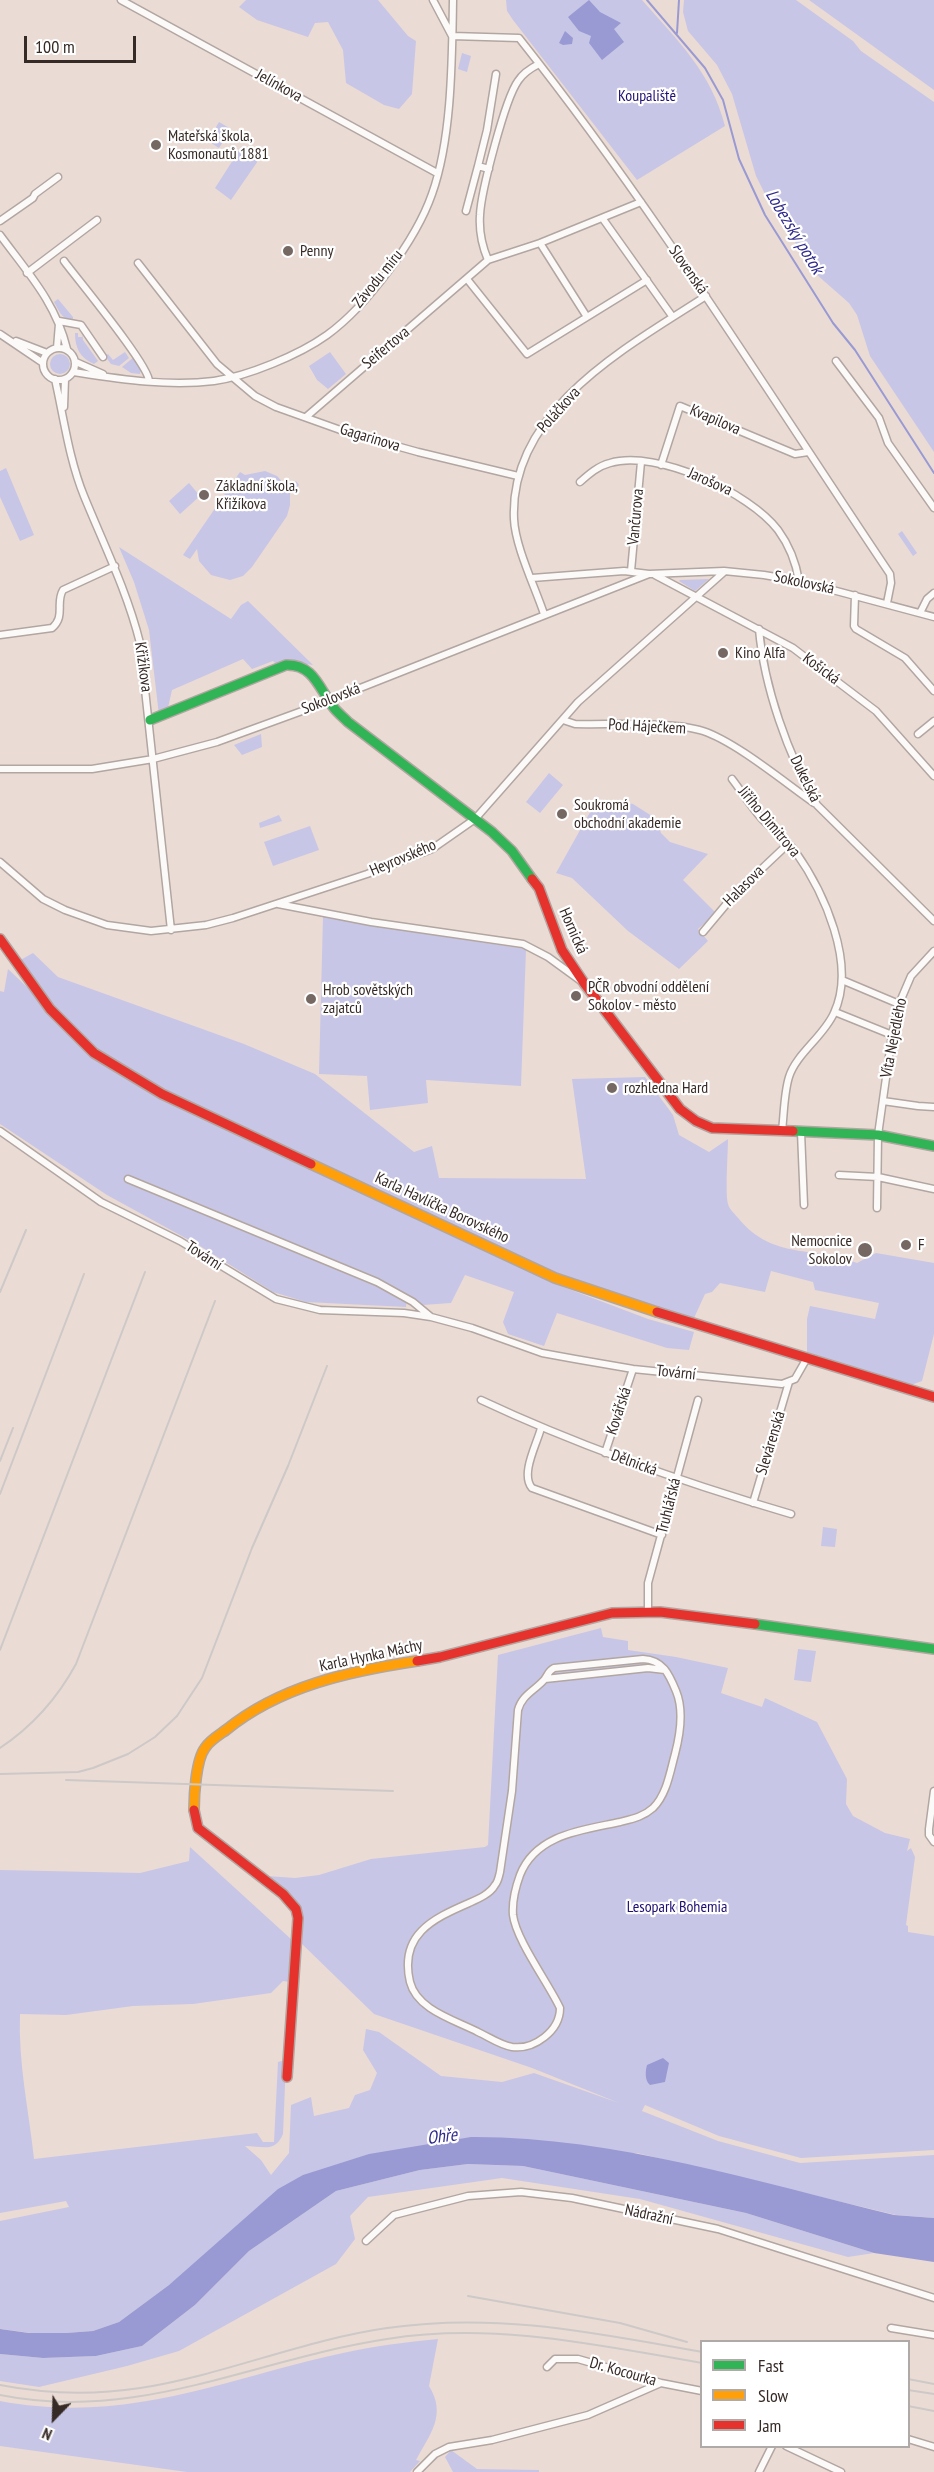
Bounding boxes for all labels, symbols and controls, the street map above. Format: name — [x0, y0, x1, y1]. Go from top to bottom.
scale bar — [27, 24, 140, 62]
text: 100 m — [35, 35, 75, 58]
street label: Jelínkova — [252, 65, 306, 107]
park label: Koupaliště — [618, 86, 676, 106]
place label: Mateřská škola, Kosmonautů 1881 — [168, 126, 269, 164]
marker: Mateřská škola, Kosmonautů 1881 — [149, 138, 163, 152]
water label: Lobezský potok — [760, 186, 828, 278]
place label: Penny — [300, 241, 333, 261]
street label: Slovenská — [664, 242, 712, 298]
marker: Penny — [281, 244, 295, 258]
street label: Závodu míru — [349, 246, 407, 312]
street label: Seifertova — [358, 323, 414, 373]
street label: Poláčkova — [533, 383, 585, 437]
street label: Kvapilova — [687, 401, 743, 439]
street label: Gagarinova — [338, 420, 402, 456]
street label: Jarošova — [685, 464, 735, 500]
place label: Základní škola, Křižíkova — [216, 476, 298, 514]
marker: Základní škola, Křižíkova — [197, 488, 211, 502]
street label: Vančurova — [624, 488, 648, 546]
street label: Sokolovská — [772, 567, 836, 599]
street label: Křižíkova — [130, 641, 156, 693]
place label: Kino Alfa — [735, 643, 785, 663]
marker: Kino Alfa — [716, 646, 730, 660]
street label: Košická — [799, 649, 843, 689]
street label: Sokolovská — [299, 679, 363, 719]
street label: Pod Háječkem — [608, 715, 686, 739]
street label: Dukelská — [785, 752, 825, 806]
street label: Jiřího Dimitrova — [734, 783, 804, 861]
place label: Soukromá obchodní akademie — [574, 795, 681, 833]
marker: Soukromá obchodní akademie — [555, 807, 569, 821]
street label: Heyrovského — [367, 835, 439, 881]
street label: Halasova — [720, 862, 768, 910]
street label: Hornická — [554, 905, 592, 957]
place label: PČR obvodní oddělení Sokolov - město — [588, 977, 709, 1015]
place label: Hrob sovětských zajatců — [323, 980, 413, 1018]
marker: PČR obvodní oddělení Sokolov - město — [569, 989, 583, 1003]
marker: Hrob sovětských zajatců — [304, 992, 318, 1006]
street label: Víta Nejedlého — [877, 996, 911, 1080]
place label: rozhledna Hard — [624, 1078, 708, 1098]
marker: rozhledna Hard — [605, 1081, 619, 1095]
street label: Karla Havlíčka Borovského — [372, 1169, 512, 1247]
place label: Nemocnice Sokolov — [791, 1231, 852, 1269]
place label: F — [918, 1235, 925, 1255]
street label: Tovární — [182, 1237, 226, 1275]
marker: F — [899, 1238, 913, 1252]
marker: Nemocnice Sokolov — [856, 1241, 874, 1259]
street label: Tovární — [655, 1361, 697, 1385]
street label: Kovářská — [602, 1385, 636, 1437]
street label: Slevárenská — [752, 1409, 790, 1477]
street label: Dělnická — [608, 1446, 660, 1480]
street label: Truhlářská — [653, 1476, 685, 1536]
street label: Karla Hynka Máchy — [318, 1636, 424, 1676]
park label: Lesopark Bohemia — [627, 1897, 727, 1917]
water label: Ohře — [426, 2124, 458, 2150]
street label: Nádražní — [623, 2201, 675, 2229]
legend — [700, 2340, 910, 2448]
street label: Dr. Kocourka — [587, 2353, 659, 2391]
text: Fast — [758, 2354, 784, 2377]
text: Slow — [758, 2384, 788, 2407]
north arrow — [24, 2388, 84, 2448]
text: Jam — [758, 2414, 781, 2437]
text: N — [39, 2424, 55, 2445]

